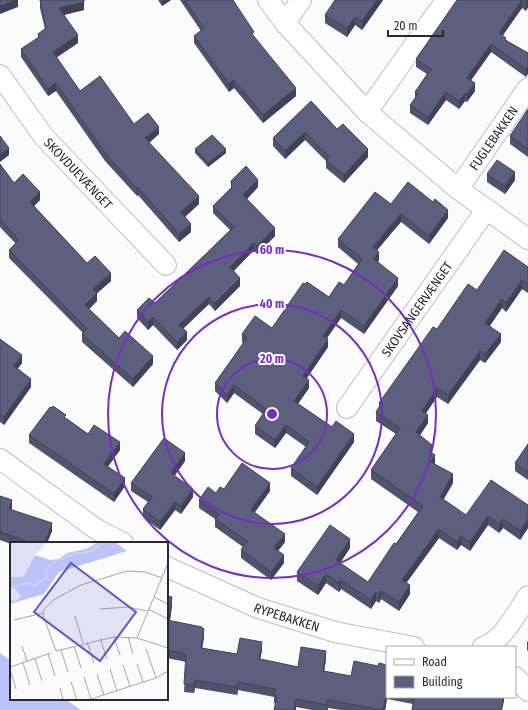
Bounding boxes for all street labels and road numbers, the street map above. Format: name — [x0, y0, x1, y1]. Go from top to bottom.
street label: FUGLEBAKKEN — [466, 103, 521, 173]
street label: SKOVDUEVÆNGET — [41, 135, 116, 212]
street label: SKOVSANGERVÆNGET — [378, 259, 455, 359]
street label: RYPEBAKKEN — [252, 600, 321, 634]

